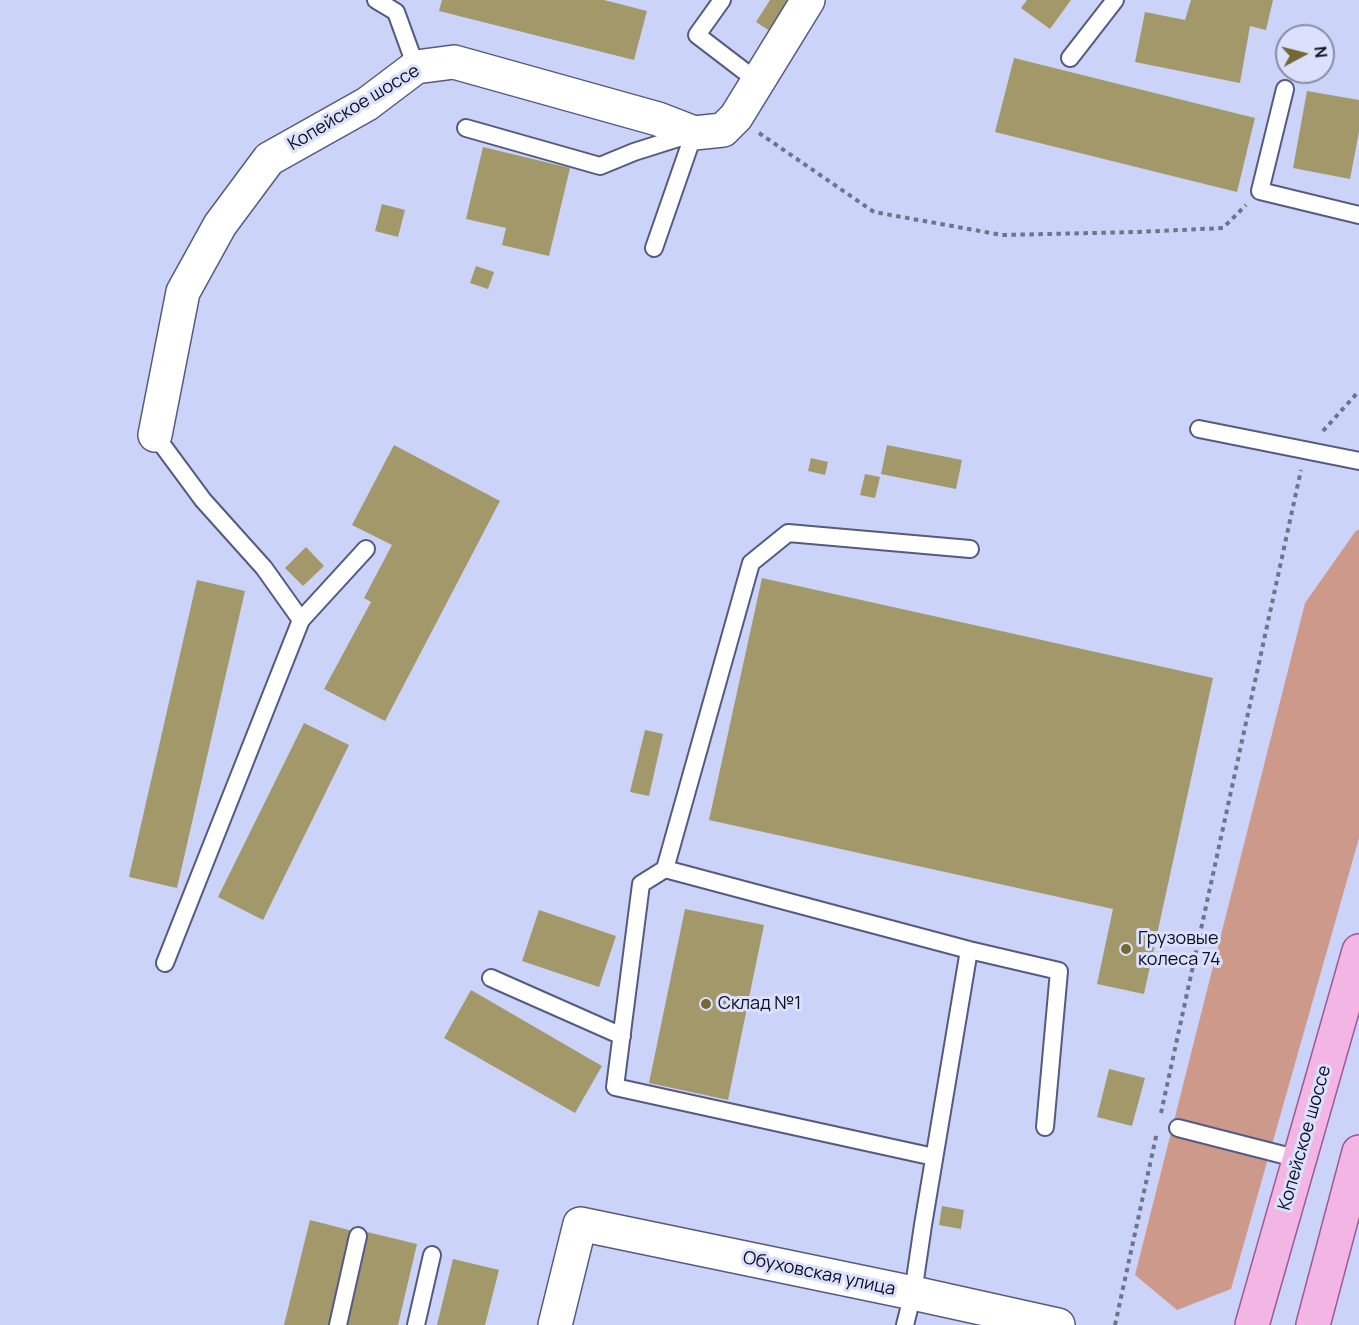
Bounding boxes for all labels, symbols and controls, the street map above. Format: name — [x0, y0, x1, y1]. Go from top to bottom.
north arrow — [1275, 24, 1335, 84]
text: N — [1309, 45, 1332, 59]
street label: Копейское шоссе — [284, 60, 424, 156]
place label: Грузовые колеса 74 — [1138, 928, 1221, 970]
marker: Грузовые колеса 74 — [1119, 942, 1133, 956]
place label: Склад №1 — [718, 993, 801, 1015]
marker: Склад №1 — [699, 997, 713, 1011]
street label: Копейское шоссе — [1274, 1063, 1336, 1213]
street label: Обуховская улица — [741, 1247, 897, 1301]

